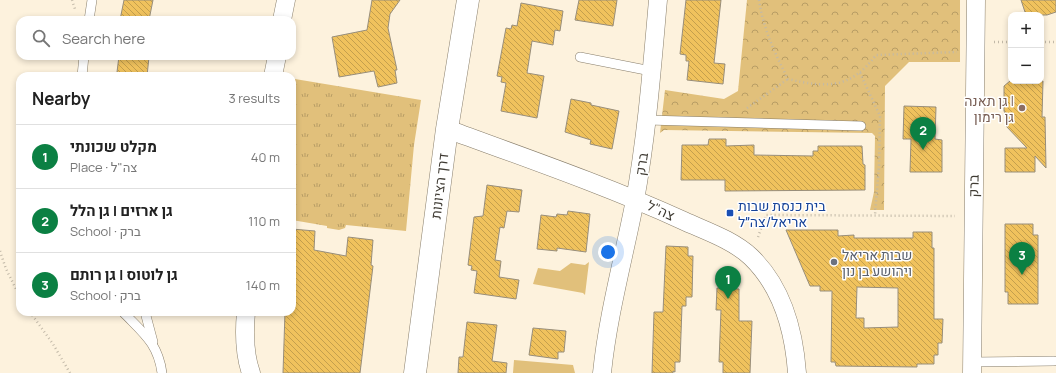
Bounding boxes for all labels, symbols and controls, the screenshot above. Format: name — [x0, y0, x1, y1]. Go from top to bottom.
map controls — [1008, 12, 1044, 84]
button: + — [1008, 12, 1044, 48]
search box — [16, 16, 296, 60]
icon: search — [30, 27, 52, 49]
text: Search here — [62, 28, 145, 49]
button: − — [1008, 48, 1044, 84]
text: Nearby — [32, 87, 90, 110]
text: 3 results — [228, 89, 280, 107]
place label: גן תאנה | גן רימון — [964, 91, 1014, 126]
marker: גן תאנה | גן רימון — [1017, 103, 1027, 113]
pin: 2 — [910, 117, 936, 150]
text: מקלט שכונתי — [70, 136, 157, 157]
text: 1 — [42, 148, 48, 166]
text: 40 m — [251, 148, 280, 166]
street label: ברק — [630, 151, 652, 177]
street label: דרך הציונות — [426, 152, 452, 220]
text: Place · צה"ל — [70, 158, 137, 176]
street label: ברק — [963, 174, 983, 198]
street label: צה"ל — [644, 195, 678, 225]
place label: בית כנסת שבות אריאל/צה״ל — [738, 196, 826, 231]
text: גן ארזים | גן הלל — [70, 200, 173, 221]
marker: בית כנסת שבות אריאל/צה״ל — [725, 208, 735, 218]
text: 2 — [41, 212, 49, 230]
text: 110 m — [248, 212, 280, 230]
text: School · ברק — [70, 222, 141, 240]
your location — [598, 242, 618, 262]
pin: 3 — [1009, 242, 1035, 275]
place label: שבות אריאל ויהושע בן נון — [842, 245, 912, 280]
marker: שבות אריאל ויהושע בן נון — [829, 257, 839, 267]
text: גן לוטוס | גן רותם — [70, 264, 178, 285]
pin: 1 — [715, 266, 741, 299]
text: 3 — [41, 276, 49, 294]
text: 140 m — [246, 276, 280, 294]
text: School · ברק — [70, 286, 141, 304]

